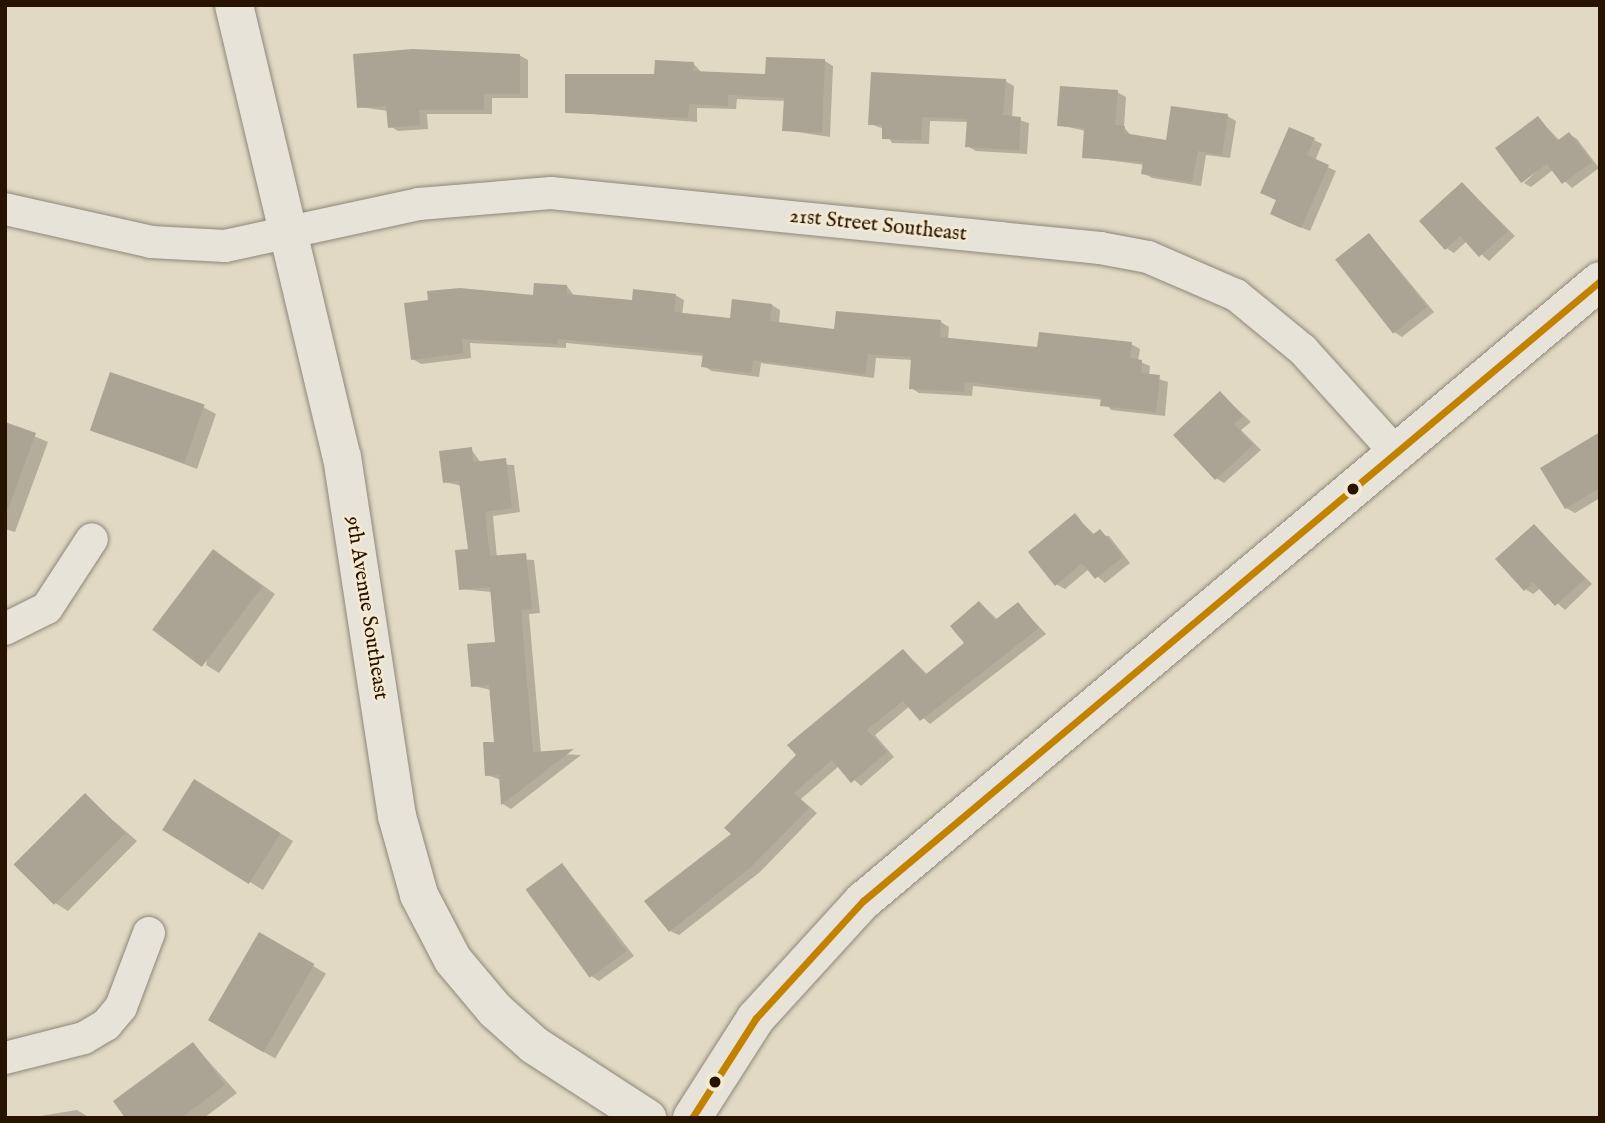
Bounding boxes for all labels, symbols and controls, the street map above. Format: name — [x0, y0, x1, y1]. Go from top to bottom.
street label: 21st Street Southeast — [788, 204, 968, 248]
unlabelled marker — [1346, 482, 1360, 496]
street label: 9th Avenue Southeast — [339, 514, 393, 702]
unlabelled marker — [708, 1075, 722, 1089]

